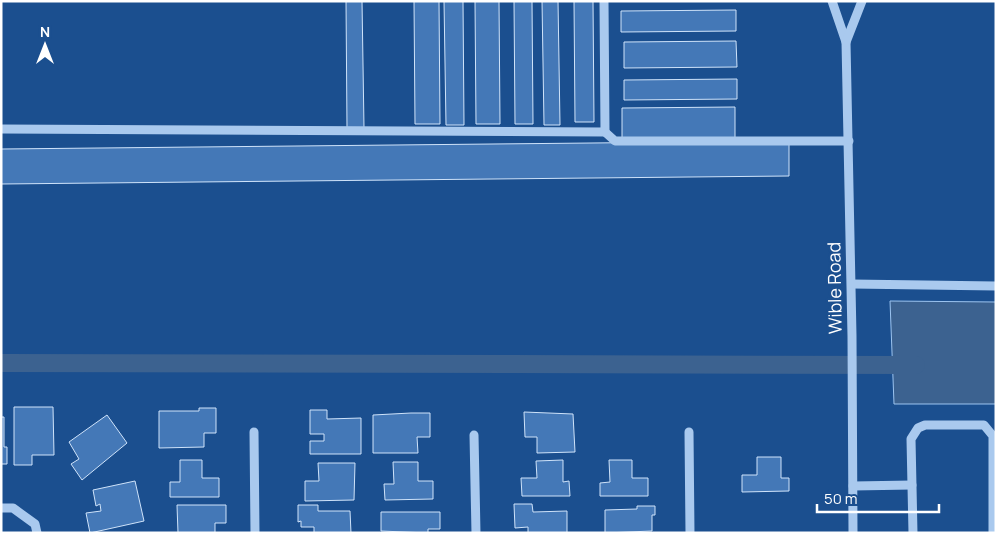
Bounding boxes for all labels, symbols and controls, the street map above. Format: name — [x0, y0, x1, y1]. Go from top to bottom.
north arrow — [20, 20, 70, 70]
text: N — [40, 22, 50, 41]
street label: Wible Road — [821, 242, 847, 334]
scale bar — [817, 482, 940, 514]
text: 50 m — [824, 488, 858, 509]

